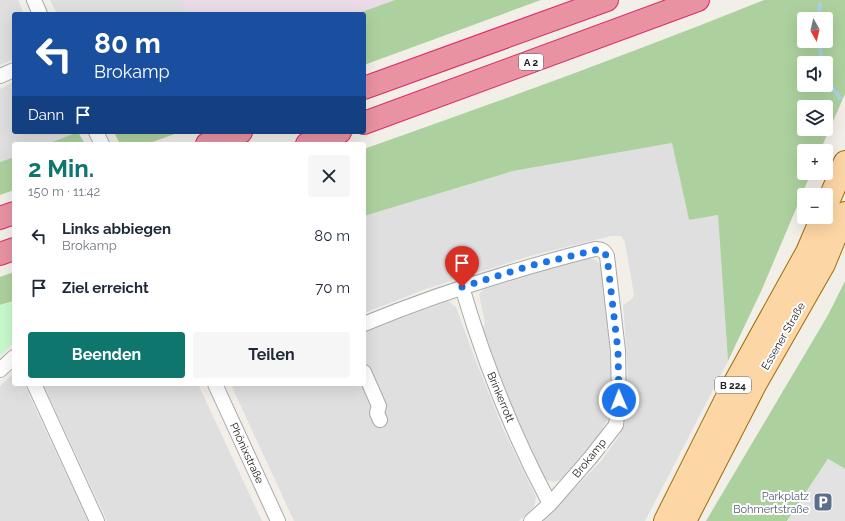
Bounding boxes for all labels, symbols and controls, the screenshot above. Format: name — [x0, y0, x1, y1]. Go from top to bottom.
north arrow — [797, 12, 833, 48]
map controls — [797, 12, 833, 224]
text: 80 m — [94, 27, 161, 60]
icon: left — [28, 28, 80, 80]
road number: A 2 — [519, 54, 543, 70]
button: sound — [797, 56, 833, 92]
text: Brokamp — [94, 61, 170, 82]
button: layers — [797, 100, 833, 136]
icon: arrive — [72, 104, 94, 126]
text: Dann — [28, 106, 64, 124]
button: + — [797, 144, 833, 180]
text: 2 Min. — [28, 154, 94, 183]
button: close — [308, 155, 350, 197]
text: 150 m · 11:42 — [28, 184, 100, 199]
button: − — [797, 188, 833, 224]
text: Links abbiegen — [62, 220, 171, 238]
icon: left — [28, 225, 50, 247]
text: 80 m — [314, 227, 350, 245]
text: Brokamp — [62, 238, 117, 253]
pin — [445, 246, 479, 287]
icon: arrive — [451, 252, 473, 274]
icon: arrive — [28, 277, 50, 299]
text: Ziel erreicht — [62, 279, 149, 297]
text: 70 m — [315, 279, 350, 297]
street label: Essener Straße — [759, 300, 808, 372]
button: Beenden — [28, 332, 185, 378]
button: Teilen — [193, 332, 350, 378]
street label: Brinkerrott — [484, 370, 517, 425]
road number: B 224 — [715, 377, 751, 393]
position arrow — [598, 379, 640, 421]
street label: Phönixstraße — [227, 421, 267, 486]
street label: Brokamp — [570, 436, 609, 480]
place label: Parkplatz Bohmertstraße — [733, 490, 810, 516]
parking icon: Parkplatz Bohmertstraße — [812, 491, 834, 513]

